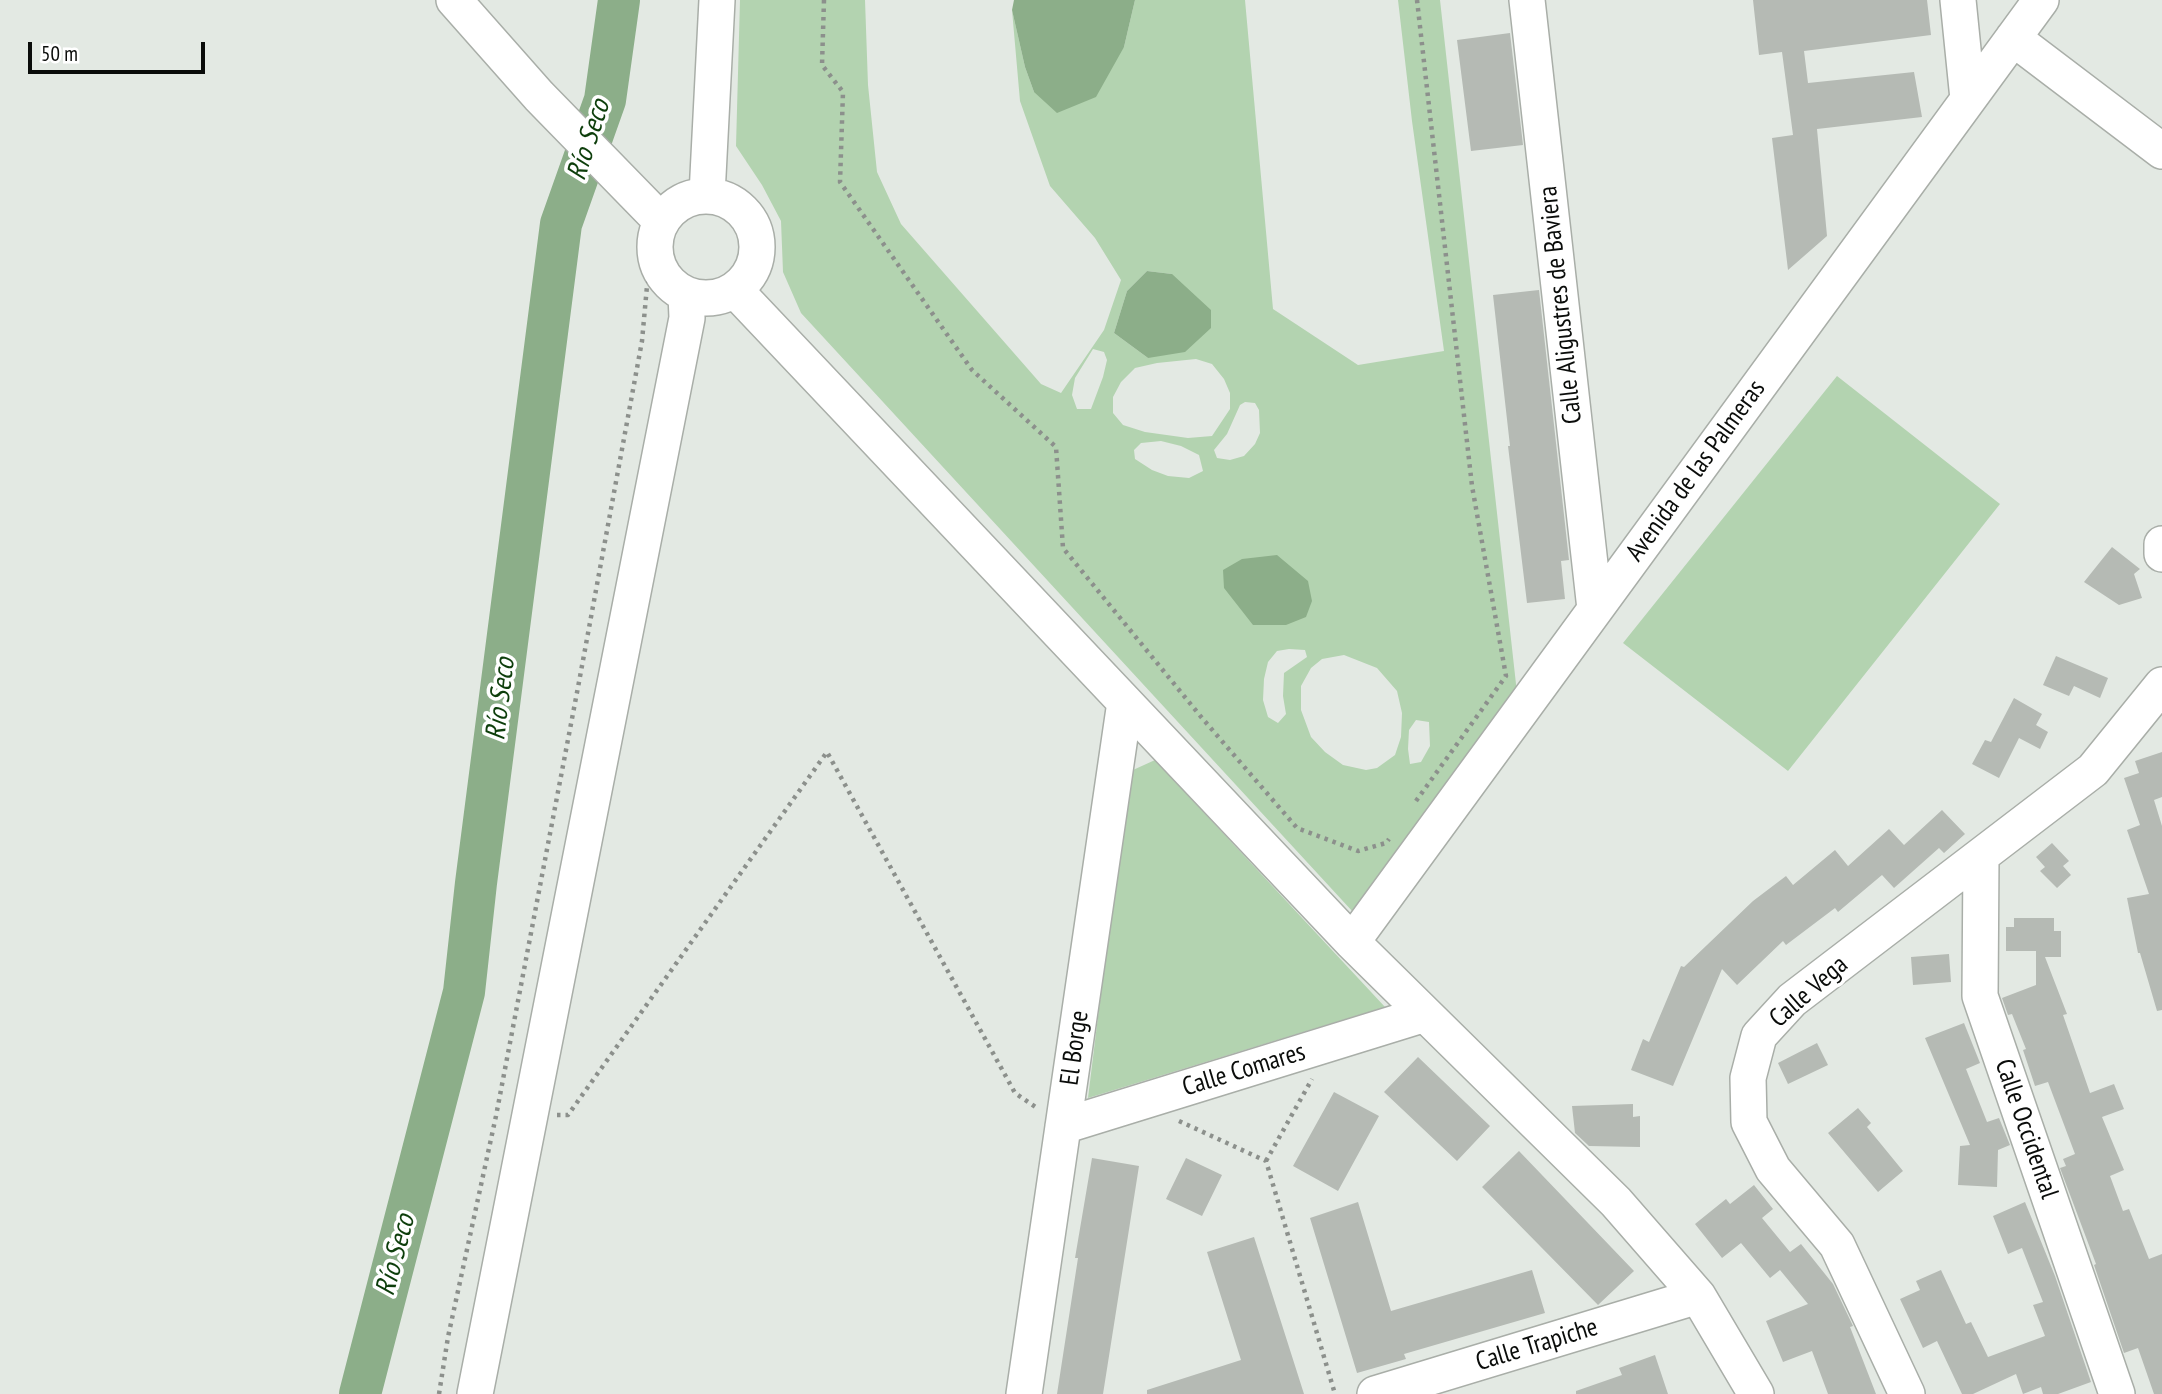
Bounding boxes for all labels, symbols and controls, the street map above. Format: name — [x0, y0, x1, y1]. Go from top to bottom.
scale bar — [32, 28, 208, 72]
text: 50 m — [41, 40, 78, 67]
water label: Río Seco — [560, 96, 618, 184]
street label: Calle Aligustres de Baviera — [1533, 184, 1589, 426]
street label: Avenida de las Palmeras — [1620, 374, 1772, 568]
water label: Río Seco — [479, 656, 523, 742]
street label: Calle Vega — [1764, 950, 1854, 1034]
street label: El Borge — [1054, 1009, 1096, 1087]
street label: Calle Comares — [1179, 1037, 1309, 1103]
street label: Calle Occidental — [1988, 1055, 2064, 1203]
water label: Río Seco — [369, 1211, 423, 1299]
street label: Calle Trapiche — [1472, 1312, 1602, 1378]

